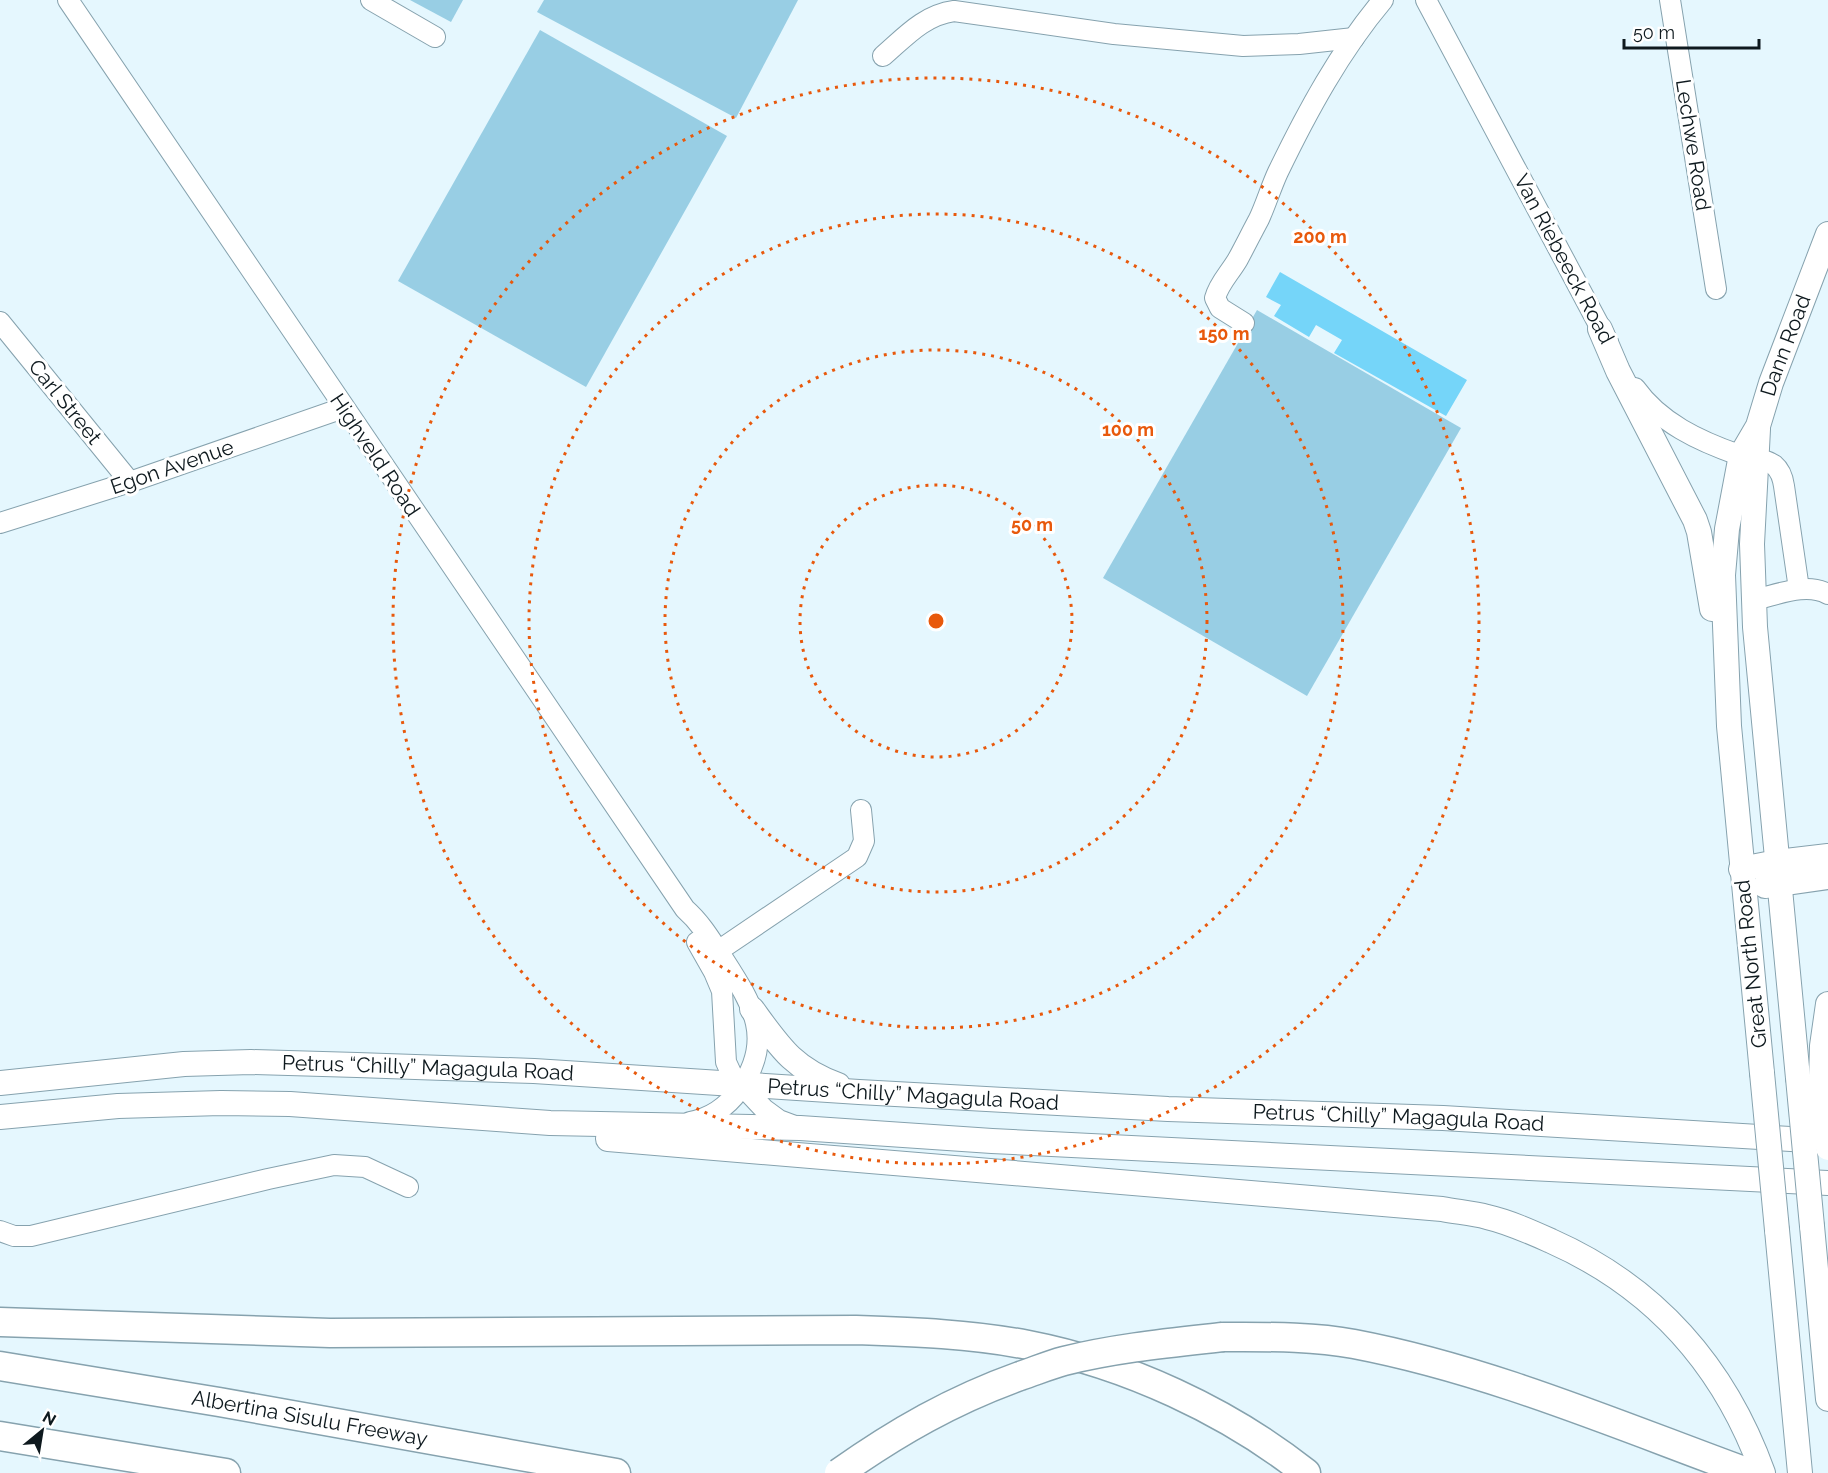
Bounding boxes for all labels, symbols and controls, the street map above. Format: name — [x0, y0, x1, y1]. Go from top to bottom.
scale bar — [1624, 12, 1759, 50]
text: 50 m — [1633, 22, 1675, 43]
street label: Lechwe Road — [1671, 77, 1716, 212]
street label: Van Riebeeck Road — [1509, 170, 1620, 348]
text: 200 m — [1293, 226, 1347, 247]
street label: Dann Road — [1755, 291, 1816, 399]
text: 150 m — [1199, 323, 1250, 344]
street label: Carl Street — [24, 354, 107, 449]
street label: Highveld Road — [325, 389, 426, 521]
text: 100 m — [1102, 419, 1154, 440]
street label: Egon Avenue — [107, 434, 237, 499]
text: 50 m — [1011, 514, 1053, 535]
centre of rings — [926, 611, 946, 631]
street label: Great North Road — [1729, 879, 1772, 1049]
street label: Petrus “Chilly” Magagula Road — [282, 1050, 575, 1086]
street label: Petrus “Chilly” Magagula Road — [767, 1073, 1060, 1115]
street label: Petrus “Chilly” Magagula Road — [1252, 1099, 1545, 1136]
street label: Albertina Sisulu Freeway — [190, 1385, 430, 1451]
north arrow — [12, 1401, 72, 1461]
text: N — [39, 1407, 59, 1430]

